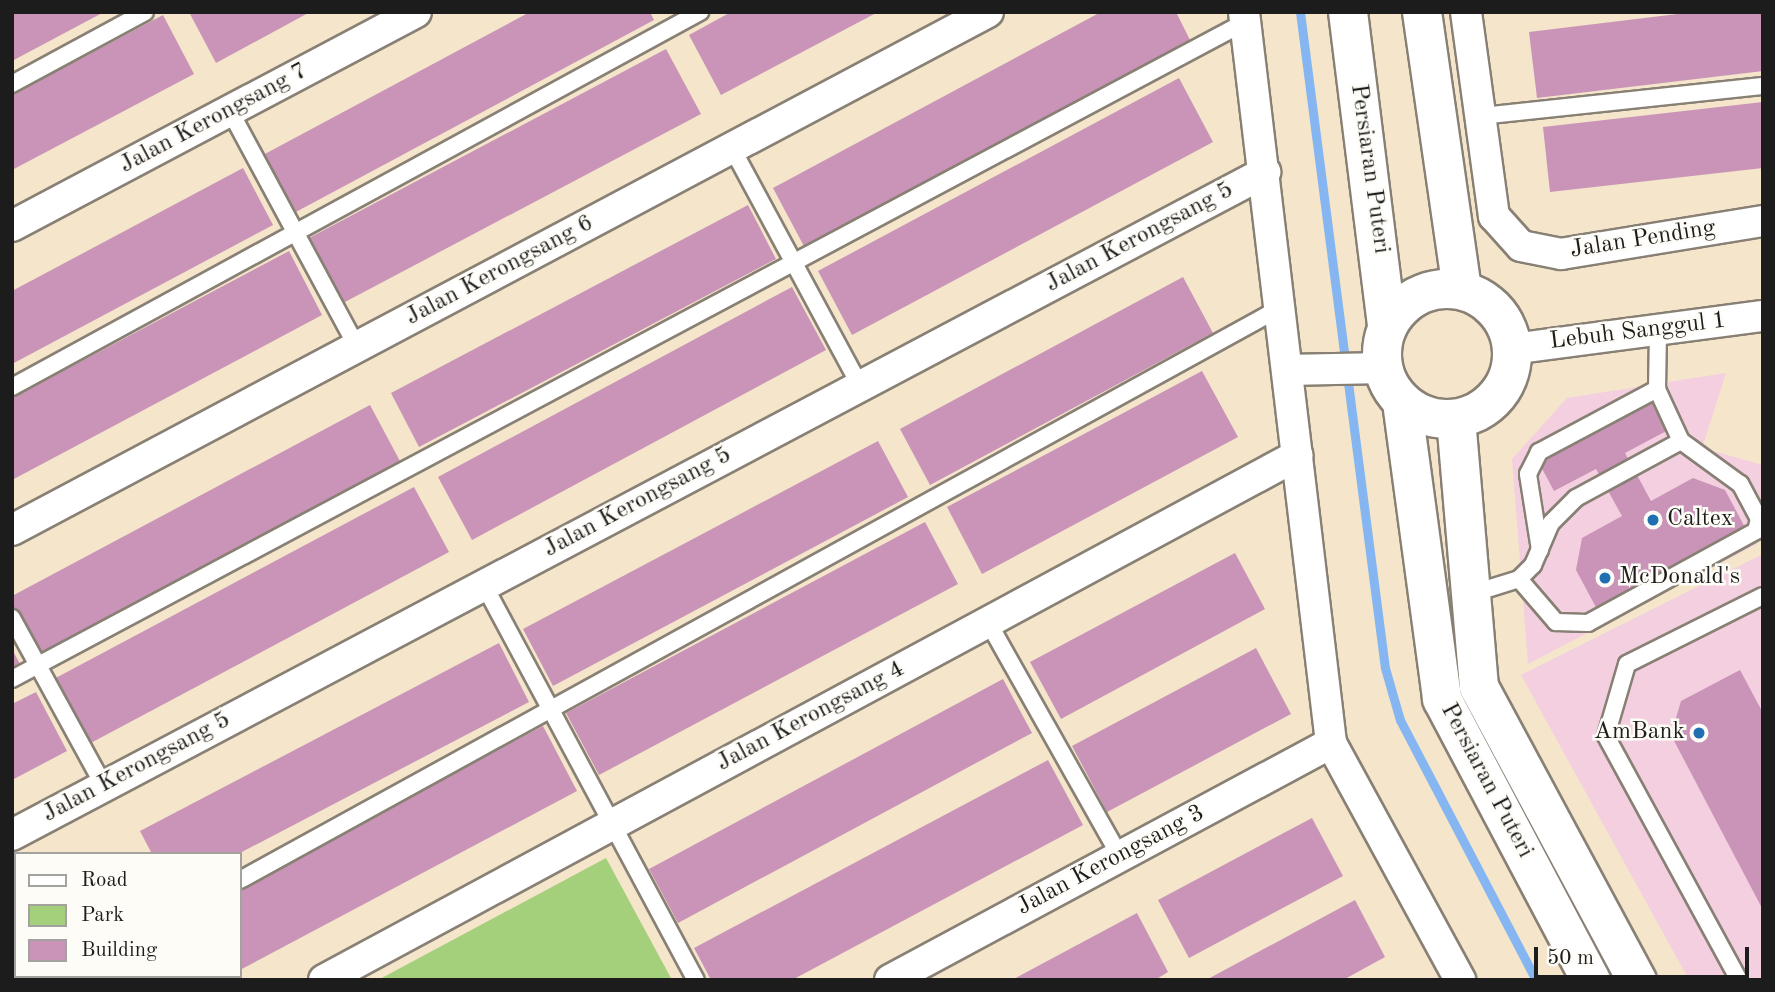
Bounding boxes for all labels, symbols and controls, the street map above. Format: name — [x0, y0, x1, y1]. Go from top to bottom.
street label: Jalan Kerongsang 7 — [115, 57, 313, 181]
street label: Persiaran Puteri — [1343, 82, 1395, 256]
street label: Jalan Kerongsang 5 — [1041, 176, 1239, 300]
street label: Jalan Kerongsang 6 — [401, 209, 599, 333]
street label: Jalan Pending — [1568, 214, 1718, 266]
street label: Lebuh Sanggul 1 — [1548, 307, 1728, 357]
street label: Jalan Kerongsang 5 — [539, 441, 737, 565]
place label: Caltex — [1667, 506, 1733, 534]
marker: Caltex — [1645, 512, 1661, 528]
place label: McDonald's — [1619, 564, 1740, 592]
marker: McDonald's — [1597, 570, 1613, 586]
street label: Jalan Kerongsang 4 — [712, 655, 910, 779]
street label: Persiaran Puteri — [1433, 699, 1539, 863]
street label: Jalan Kerongsang 5 — [38, 706, 236, 830]
place label: AmBank — [1594, 719, 1685, 747]
marker: AmBank — [1691, 725, 1707, 741]
street label: Jalan Kerongsang 3 — [1012, 799, 1210, 923]
legend — [14, 852, 242, 978]
text: Road — [81, 870, 128, 891]
text: Park — [81, 905, 124, 926]
scale bar — [1537, 932, 1752, 976]
text: Building — [81, 940, 157, 961]
text: 50 m — [1547, 948, 1594, 969]

